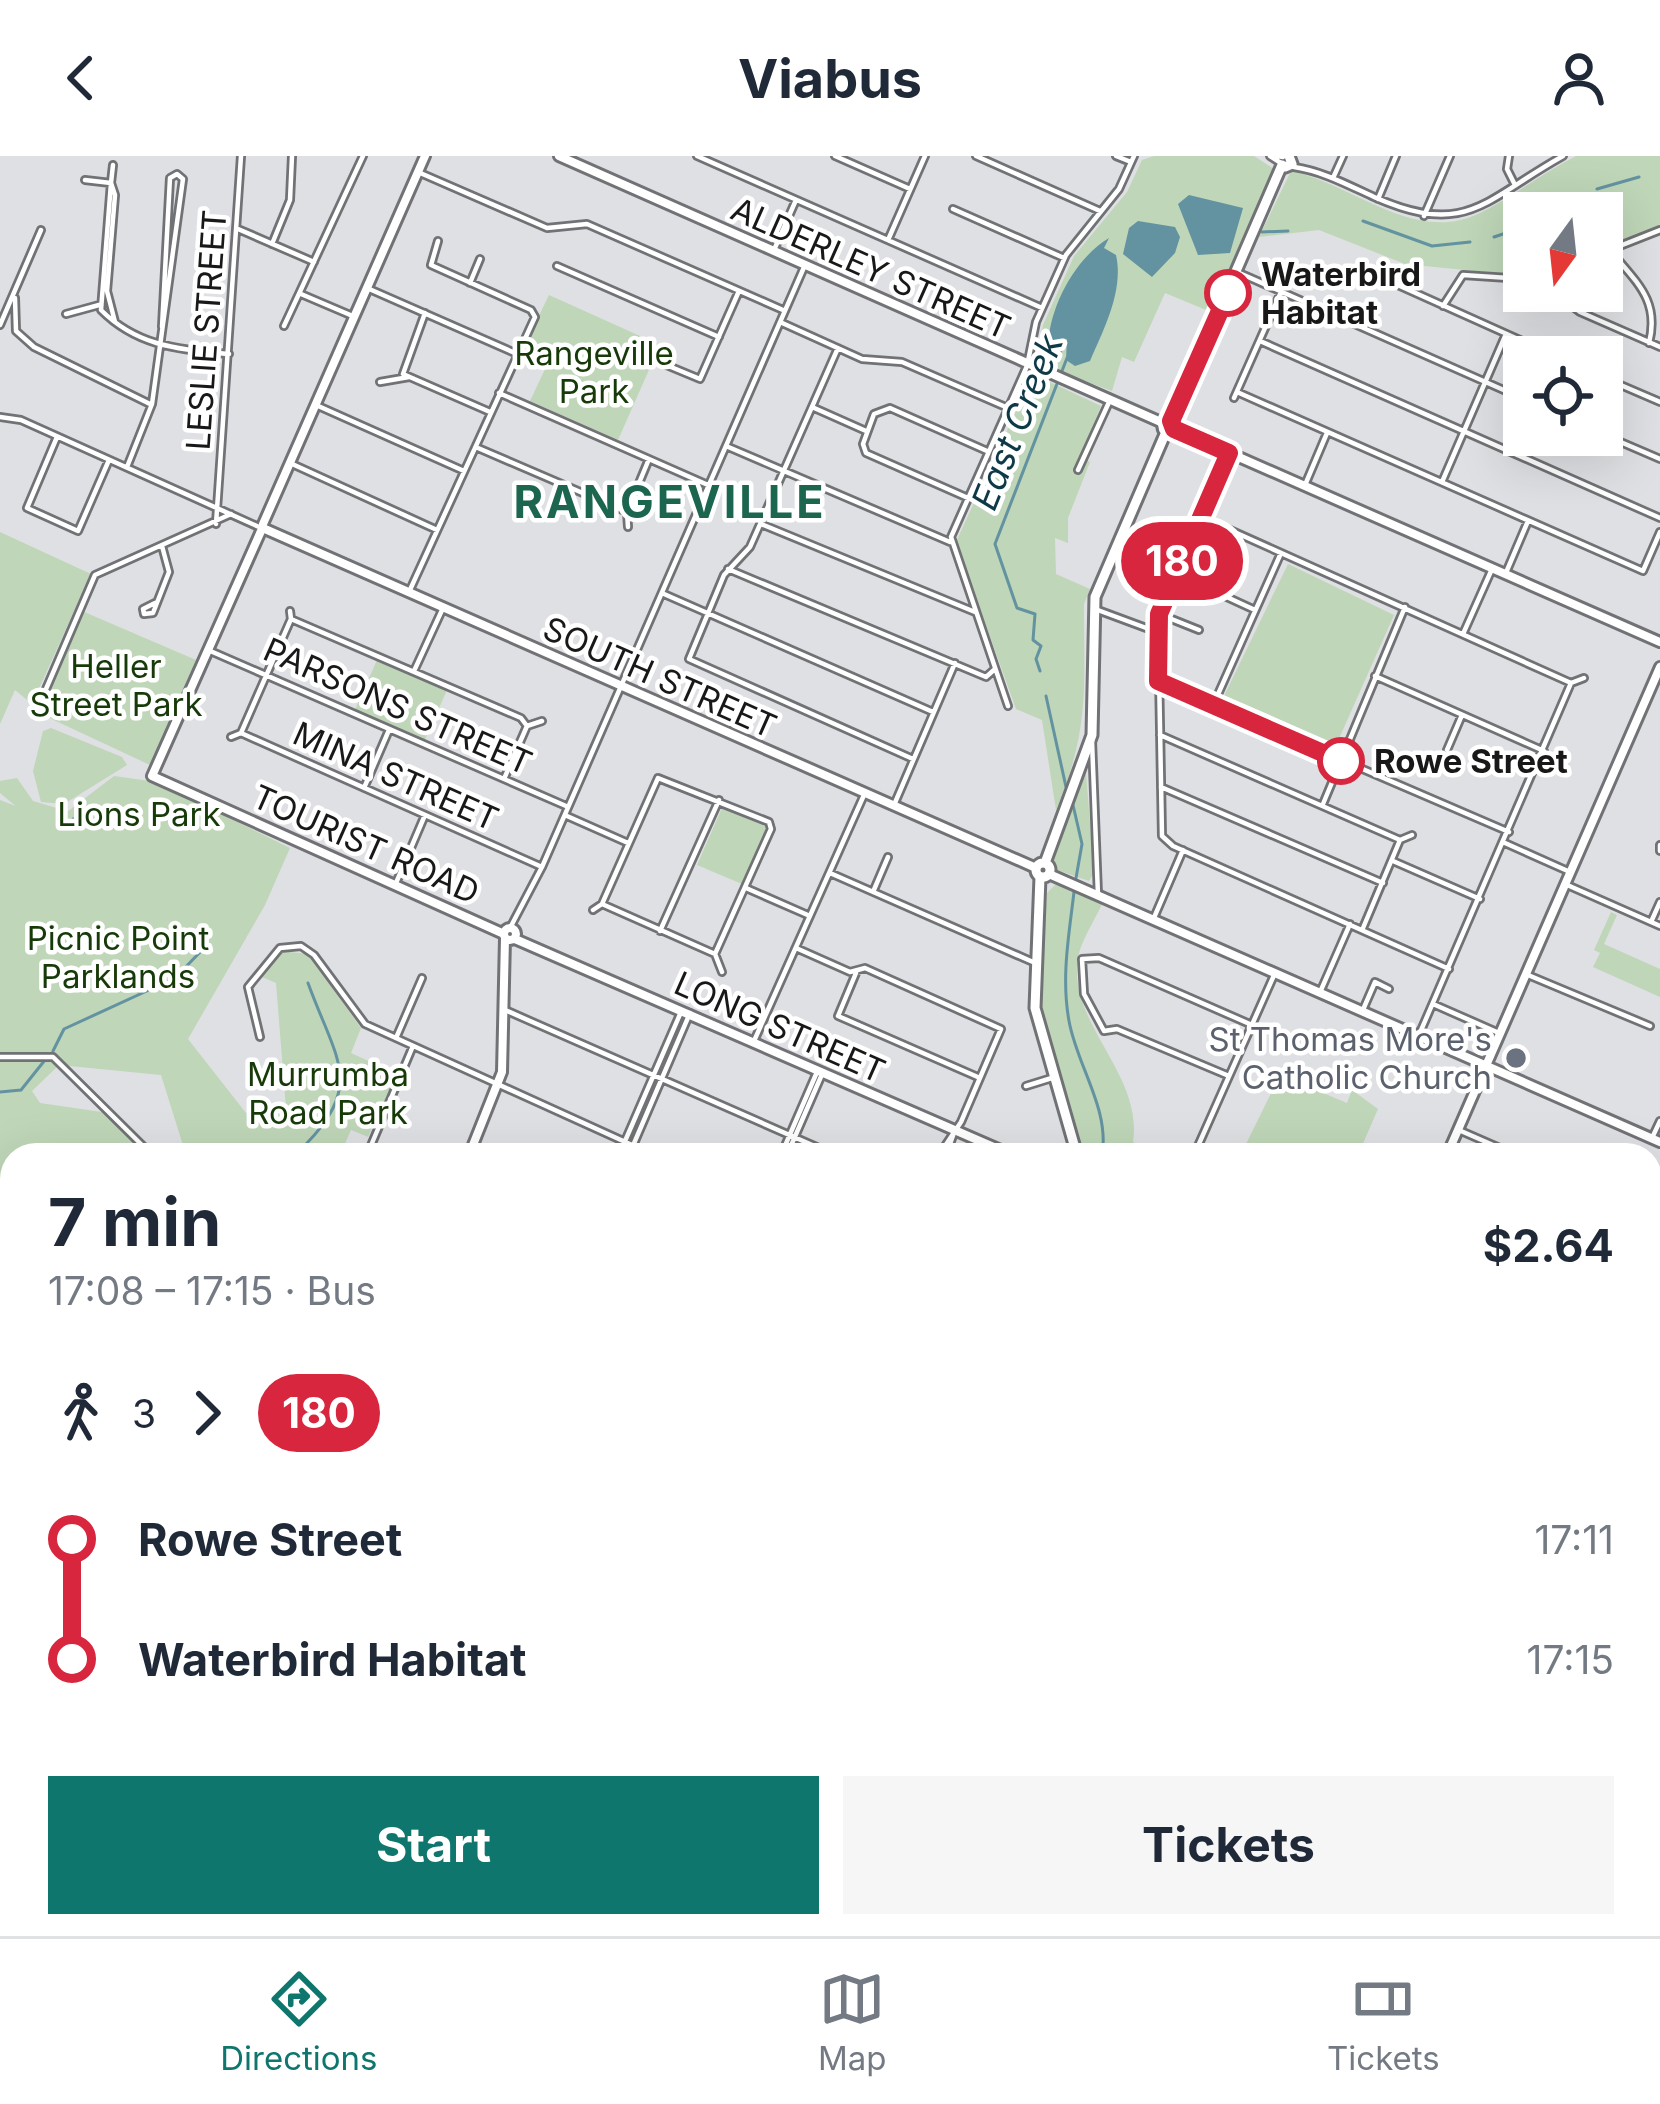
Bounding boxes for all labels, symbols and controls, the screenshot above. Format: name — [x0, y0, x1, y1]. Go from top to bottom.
icon: back — [48, 45, 114, 111]
icon: person — [1546, 45, 1612, 111]
text: Viabus — [738, 46, 922, 111]
street label: ALDERLEY STREET — [725, 188, 1017, 348]
north arrow — [1503, 192, 1623, 312]
map controls — [1503, 192, 1623, 456]
street label: LESLIE STREET — [178, 208, 234, 452]
place label: Waterbird Habitat — [1261, 254, 1421, 332]
marker: Waterbird Habitat — [1206, 271, 1250, 315]
water label: East Creek — [962, 327, 1073, 516]
park label: Rangeville Park — [514, 333, 674, 411]
button: locate — [1503, 336, 1623, 456]
district label: RANGEVILLE — [513, 474, 827, 529]
line badge: 180 — [1113, 522, 1251, 600]
text: 180 — [1145, 535, 1219, 586]
street label: SOUTH STREET — [537, 608, 783, 746]
street label: PARSONS STREET — [258, 629, 538, 783]
park label: Heller Street Park — [29, 646, 203, 724]
street label: MINA STREET — [287, 713, 505, 839]
marker: Rowe Street — [1319, 739, 1363, 783]
place label: Rowe Street — [1374, 741, 1568, 781]
street label: TOURIST ROAD — [246, 776, 486, 912]
park label: Lions Park — [57, 794, 221, 834]
park label: Picnic Point Parklands — [27, 918, 209, 996]
street label: LONG STREET — [668, 963, 892, 1091]
place label: St Thomas More's Catholic Church — [1208, 1019, 1492, 1097]
marker: St Thomas More's Catholic Church — [1503, 1045, 1529, 1071]
park label: Murrumba Road Park — [247, 1054, 409, 1132]
text: 7 min — [48, 1182, 221, 1262]
text: $2.64 — [1483, 1218, 1614, 1273]
text: 17:08 – 17:15 · Bus — [48, 1267, 376, 1314]
icon: walk — [48, 1380, 114, 1446]
icon: forward — [174, 1380, 240, 1446]
text: 180 — [282, 1387, 356, 1438]
text: 3 — [132, 1390, 156, 1437]
text: Rowe Street — [138, 1512, 402, 1567]
text: 17:11 — [1534, 1516, 1614, 1563]
text: Waterbird Habitat — [138, 1632, 527, 1687]
text: 17:15 — [1527, 1636, 1614, 1683]
button: Start — [48, 1776, 819, 1914]
button: Tickets — [843, 1776, 1614, 1914]
tab: Directions — [220, 1966, 378, 2078]
tab: Map — [818, 1966, 887, 2078]
tab: Tickets — [1327, 1966, 1440, 2078]

